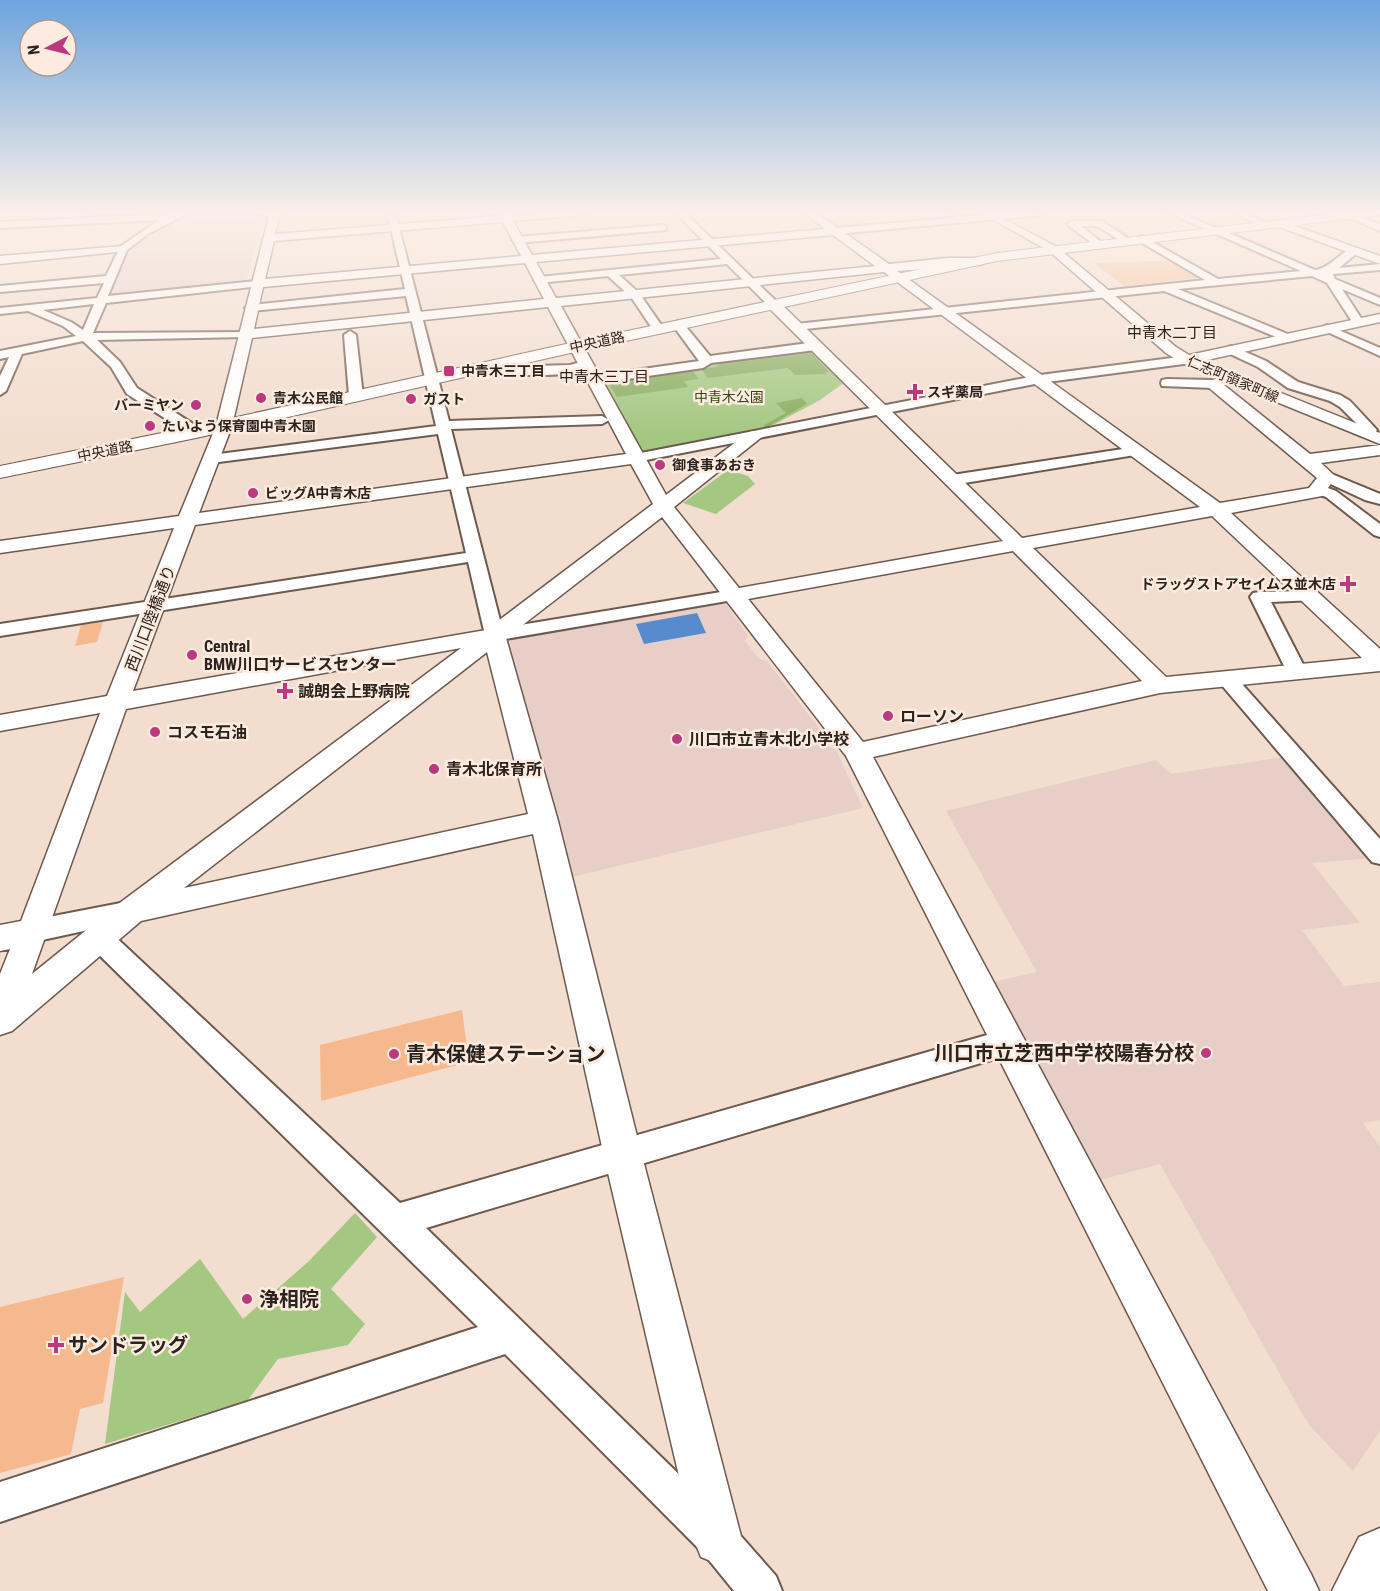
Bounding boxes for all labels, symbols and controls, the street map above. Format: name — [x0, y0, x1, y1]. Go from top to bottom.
north arrow — [18, 18, 78, 78]
text: N — [24, 44, 44, 56]
district label: 中青木二丁目 — [1127, 324, 1217, 342]
street label: 中央道路 — [568, 328, 626, 356]
street label: 仁志町領家町線 — [1185, 352, 1281, 406]
place label: 中青木三丁目 — [461, 363, 545, 379]
marker: 中青木三丁目 — [442, 364, 456, 378]
district label: 中青木三丁目 — [559, 368, 649, 386]
place label: スギ薬局 — [927, 384, 983, 400]
marker: スギ薬局 — [908, 385, 922, 399]
park label: 中青木公園 — [694, 389, 764, 405]
place label: 青木公民館 — [273, 390, 343, 406]
marker: 青木公民館 — [254, 391, 268, 405]
place label: ガスト — [423, 391, 465, 407]
marker: ガスト — [404, 392, 418, 406]
place label: バーミヤン — [114, 397, 184, 413]
marker: バーミヤン — [189, 398, 203, 412]
place label: たいよう保育園中青木園 — [162, 418, 316, 434]
marker: たいよう保育園中青木園 — [143, 419, 157, 433]
street label: 中央道路 — [76, 438, 134, 464]
place label: 御食事あおき — [672, 457, 756, 473]
marker: 御食事あおき — [653, 458, 667, 472]
place label: ビッグA中青木店 — [265, 485, 371, 501]
marker: ビッグA中青木店 — [246, 486, 260, 500]
street label: 西川口陸橋通り — [122, 562, 179, 674]
place label: ドラッグストアセイムス並木店 — [1141, 576, 1336, 592]
marker: ドラッグストアセイムス並木店 — [1341, 577, 1355, 591]
place label: Central BMW川口サービスセンター — [204, 637, 397, 674]
marker: Central BMW川口サービスセンター — [185, 648, 199, 662]
marker: 誠朗会上野病院 — [276, 682, 294, 700]
place label: 誠朗会上野病院 — [298, 682, 410, 701]
place label: ローソン — [900, 707, 964, 726]
marker: ローソン — [881, 709, 895, 723]
place label: コスモ石油 — [167, 723, 247, 742]
marker: コスモ石油 — [148, 725, 162, 739]
place label: 川口市立青木北小学校 — [689, 730, 849, 749]
marker: 川口市立青木北小学校 — [670, 732, 684, 746]
place label: 青木北保育所 — [446, 760, 542, 779]
marker: 青木北保育所 — [427, 762, 441, 776]
place label: 川口市立芝西中学校陽春分校 — [934, 1041, 1194, 1065]
place label: 青木保健ステーション — [406, 1042, 606, 1066]
marker: 川口市立芝西中学校陽春分校 — [1199, 1046, 1213, 1060]
marker: 青木保健ステーション — [387, 1047, 401, 1061]
place label: 浄相院 — [259, 1287, 319, 1311]
marker: 浄相院 — [240, 1292, 254, 1306]
place label: サンドラッグ — [68, 1333, 188, 1357]
marker: サンドラッグ — [49, 1338, 63, 1352]

